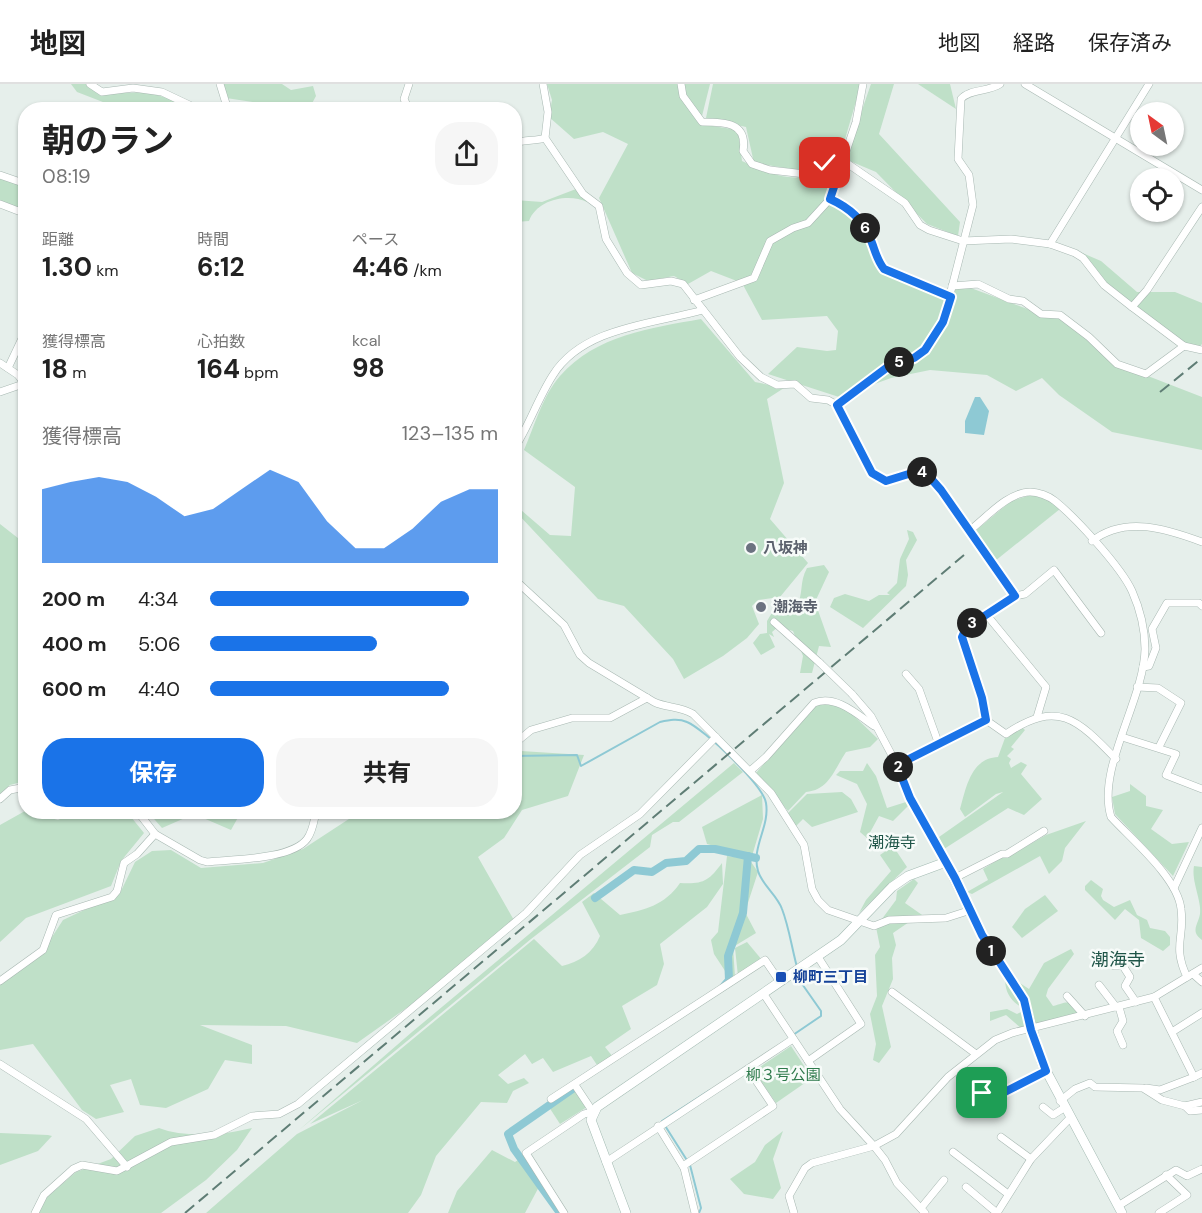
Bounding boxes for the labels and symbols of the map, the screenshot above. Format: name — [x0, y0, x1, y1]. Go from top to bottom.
north arrow — [1130, 102, 1184, 156]
pin — [799, 137, 850, 188]
pin: 6 — [850, 213, 880, 243]
pin: 5 — [884, 347, 914, 377]
pin: 4 — [907, 457, 937, 487]
place label: 八坂神 — [763, 538, 808, 558]
marker: 八坂神 — [744, 541, 758, 555]
place label: 潮海寺 — [773, 597, 818, 617]
marker: 潮海寺 — [754, 600, 768, 614]
pin: 3 — [957, 608, 987, 638]
pin: 2 — [883, 752, 913, 782]
district label: 潮海寺 — [868, 832, 916, 853]
pin: 1 — [976, 936, 1006, 966]
district label: 潮海寺 — [1091, 948, 1145, 972]
place label: 柳町三丁目 — [793, 967, 868, 987]
marker: 柳町三丁目 — [774, 970, 788, 984]
park label: 柳３号公園 — [745, 1065, 821, 1085]
pin — [956, 1067, 1007, 1118]

